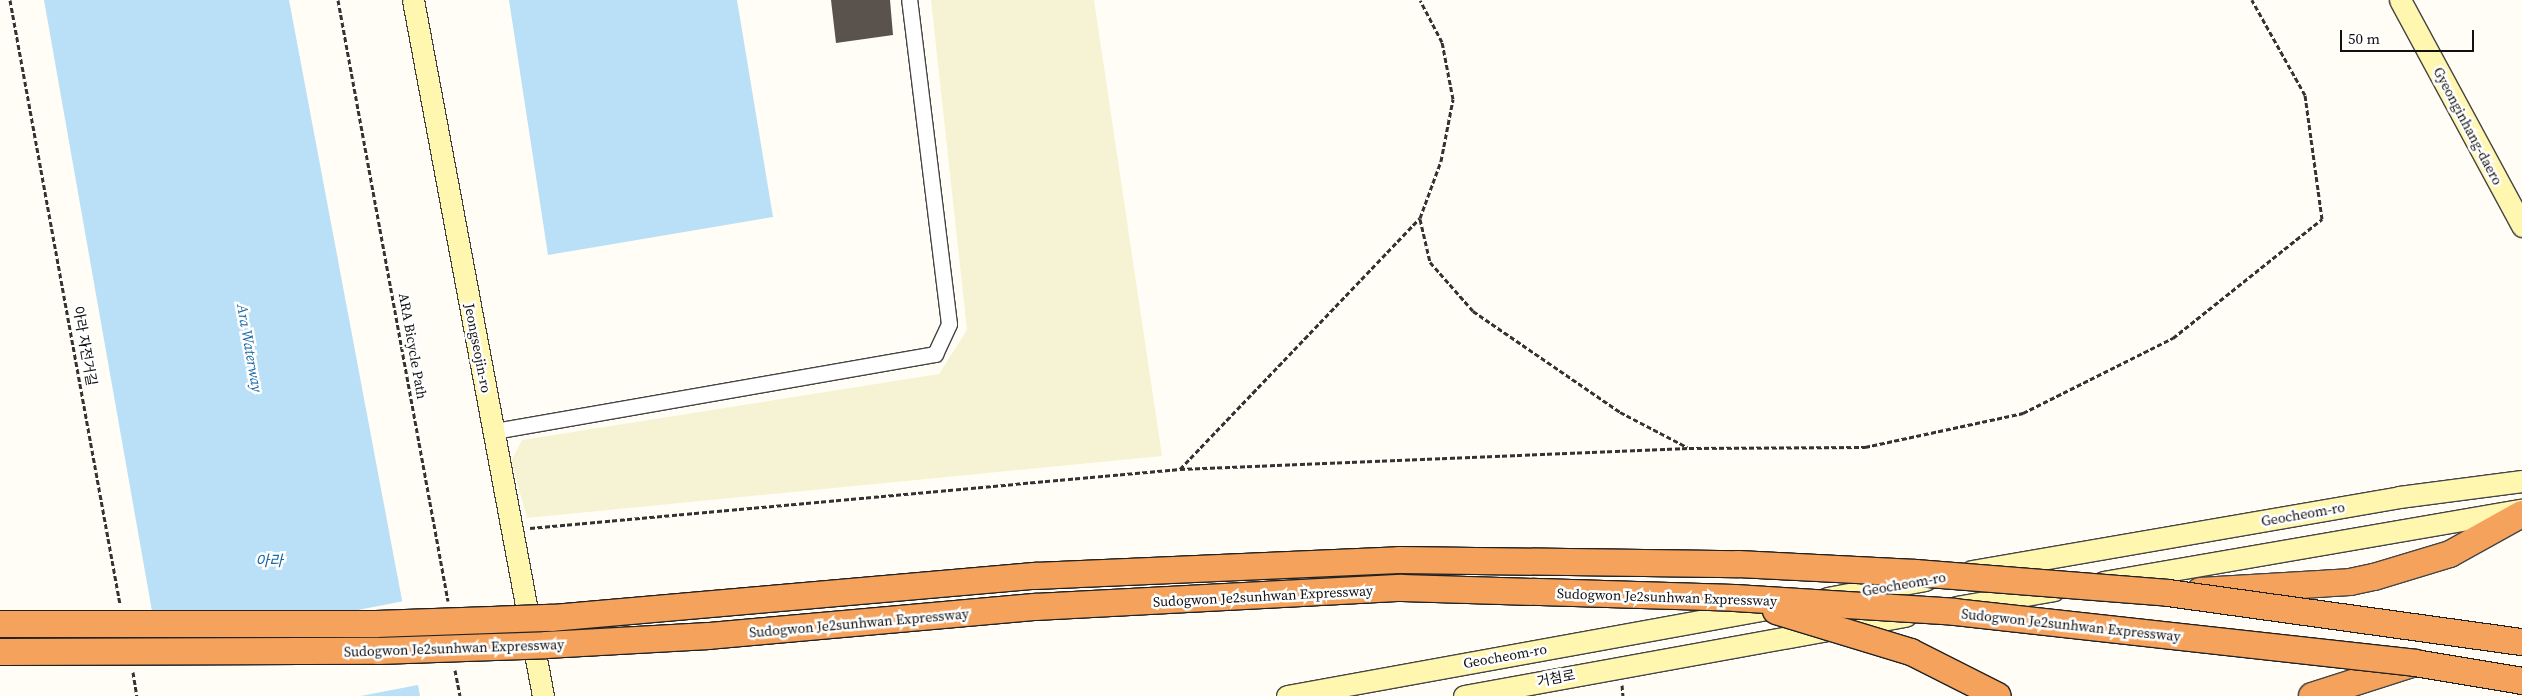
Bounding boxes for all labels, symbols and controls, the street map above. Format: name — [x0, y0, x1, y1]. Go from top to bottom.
scale bar — [2342, 20, 2476, 52]
text: 50 m — [2348, 28, 2380, 49]
street label: Gyeonginhang-daero — [2430, 64, 2506, 188]
street label: ARA Bicycle Path — [395, 292, 431, 400]
street label: Jeongseojin-ro — [461, 302, 495, 394]
water label: Ara Waterway — [233, 303, 267, 393]
street label: 아라 자전거길 — [70, 305, 100, 387]
street label: Geocheom-ro — [2260, 498, 2346, 530]
water label: 아라 — [255, 552, 283, 570]
street label: Geocheom-ro — [1861, 568, 1947, 600]
street label: Sudogwon Je2sunhwan Expressway — [1153, 582, 1373, 610]
street label: Sudogwon Je2sunhwan Expressway — [1557, 585, 1777, 609]
street label: Sudogwon Je2sunhwan Expressway — [749, 605, 969, 641]
street label: Sudogwon Je2sunhwan Expressway — [1961, 605, 2181, 645]
street label: Sudogwon Je2sunhwan Expressway — [344, 636, 564, 660]
street label: Geocheom-ro — [1462, 640, 1548, 672]
street label: 거첨로 — [1535, 666, 1577, 690]

